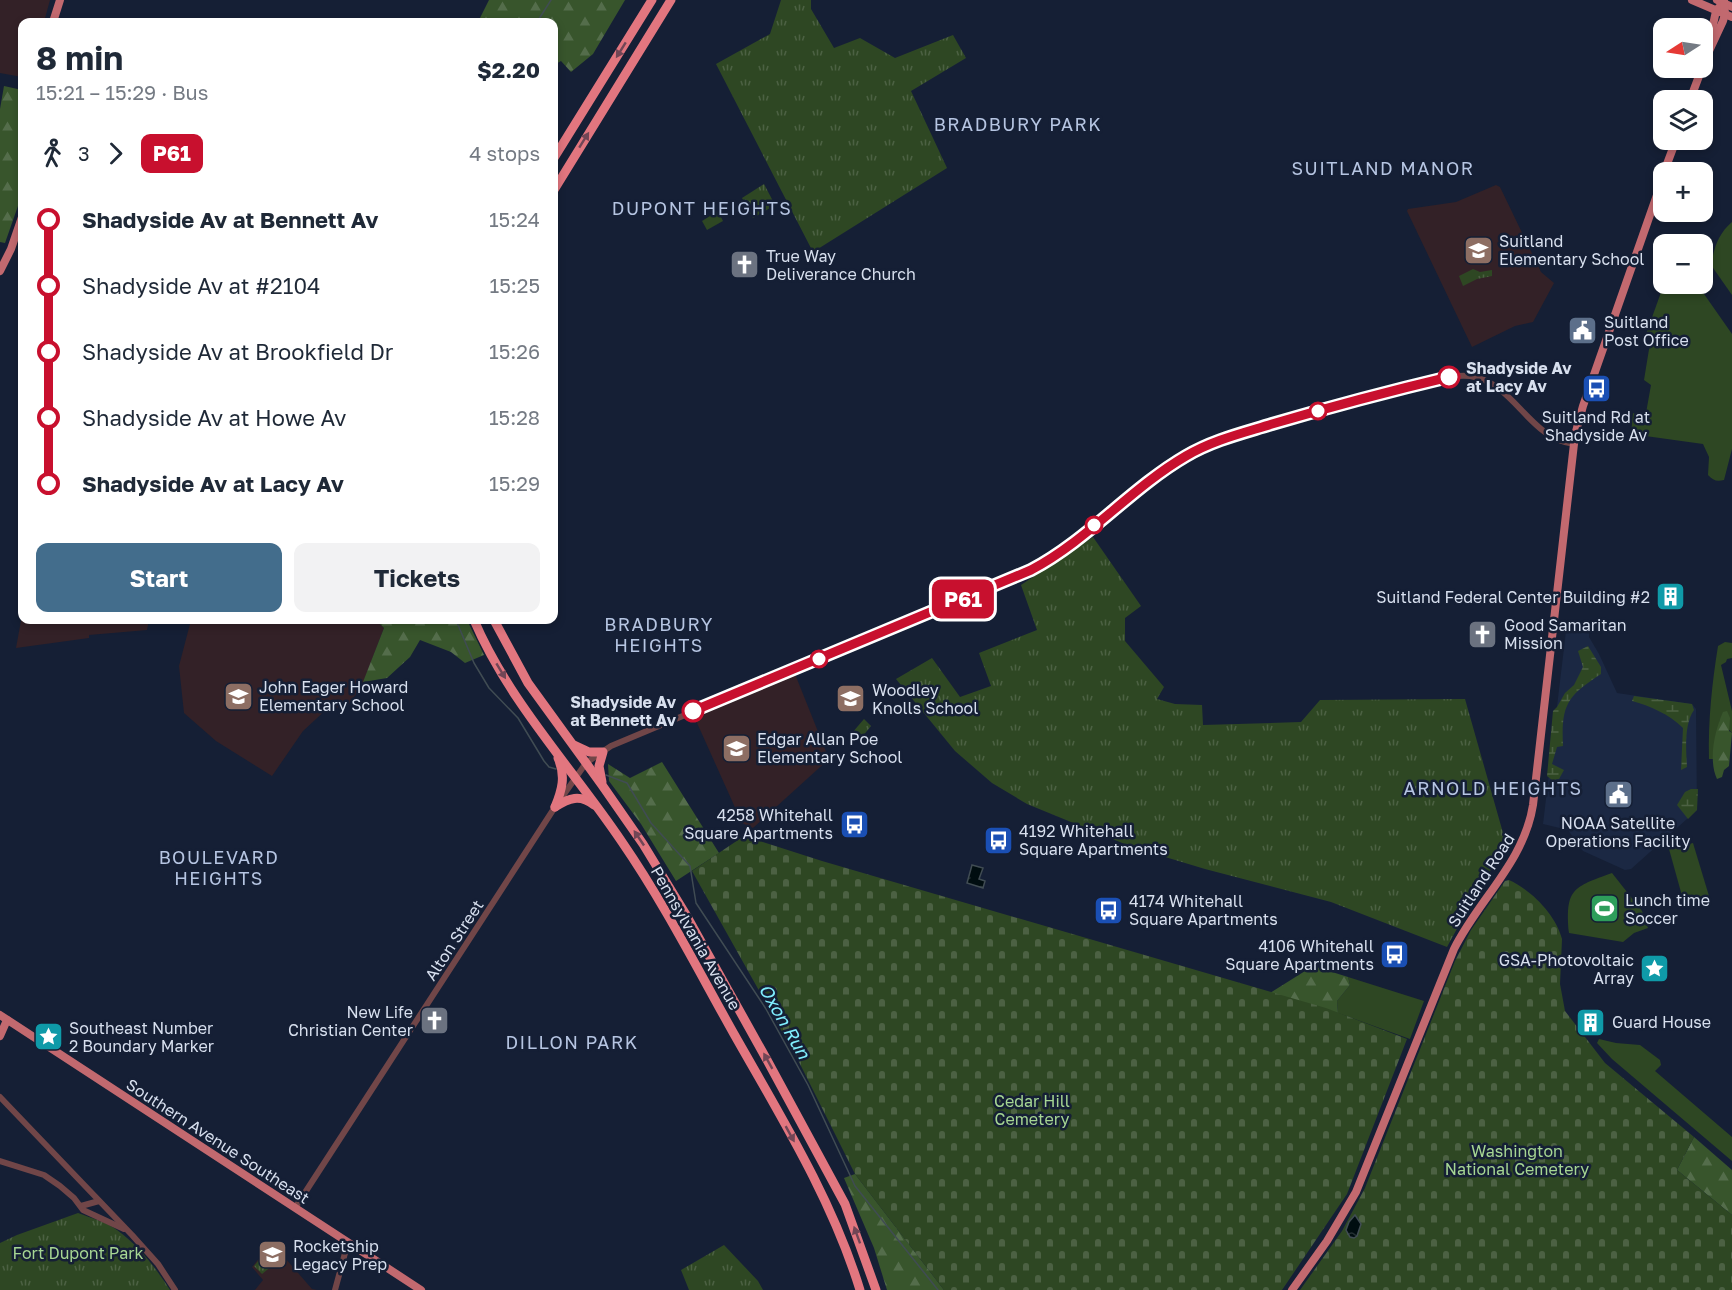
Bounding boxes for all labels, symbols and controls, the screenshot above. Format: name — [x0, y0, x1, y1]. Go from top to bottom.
north arrow — [1653, 18, 1713, 78]
map controls — [1653, 18, 1713, 294]
text: 8 min — [36, 38, 123, 77]
one-way arrow — [616, 42, 627, 58]
text: $2.20 — [477, 56, 540, 83]
text: 15:21 – 15:29 · Bus — [36, 80, 208, 104]
button: layers — [1653, 90, 1713, 150]
district label: BRADBURY PARK — [934, 113, 1102, 135]
one-way arrow — [579, 132, 590, 148]
icon: walk — [36, 137, 69, 170]
icon: forward — [99, 137, 132, 170]
text: P61 — [153, 140, 191, 166]
text: 3 — [78, 141, 90, 165]
text: 4 stops — [469, 141, 540, 165]
district label: SUITLAND MANOR — [1292, 157, 1474, 179]
button: + — [1653, 162, 1713, 222]
district label: DUPONT HEIGHTS — [612, 197, 792, 219]
text: Shadyside Av at Bennett Av — [82, 206, 378, 233]
text: 15:24 — [489, 207, 540, 231]
place label: Suitland Elementary School — [1499, 231, 1644, 269]
school or university icon: Suitland Elementary School — [1462, 234, 1494, 266]
button: − — [1653, 234, 1713, 294]
place label: True Way Deliverance Church — [766, 246, 916, 284]
church icon: True Way Deliverance Church — [729, 249, 761, 281]
text: Shadyside Av at #2104 — [82, 272, 320, 299]
text: 15:25 — [490, 273, 540, 297]
place label: Suitland Post Office — [1604, 312, 1689, 350]
public building icon: Suitland Post Office — [1567, 315, 1599, 347]
text: Shadyside Av at Brookfield Dr — [82, 338, 393, 365]
text: 15:26 — [489, 339, 540, 363]
place label: Shadyside Av at Lacy Av — [1466, 358, 1572, 396]
marker: Shadyside Av at Lacy Av — [1438, 366, 1460, 388]
bus stop icon: Suitland Rd at Shadyside Av — [1580, 373, 1612, 405]
unlabelled marker — [1309, 402, 1327, 420]
text: Shadyside Av at Howe Av — [82, 404, 346, 431]
text: 15:28 — [489, 405, 540, 429]
place label: Suitland Rd at Shadyside Av — [1542, 407, 1650, 445]
text: Shadyside Av at Lacy Av — [82, 470, 344, 497]
text: 15:29 — [489, 471, 540, 495]
unlabelled marker — [1085, 516, 1103, 534]
button: Start — [36, 543, 282, 612]
button: Tickets — [294, 543, 540, 612]
line badge: P61 — [928, 580, 998, 618]
building icon: Suitland Federal Center Building #2 — [1655, 581, 1687, 613]
text: P61 — [944, 586, 982, 612]
place label: Suitland Federal Center Building #2 — [1376, 587, 1650, 607]
district label: BRADBURY HEIGHTS — [604, 613, 714, 656]
place label: Good Samaritan Mission — [1504, 615, 1627, 653]
church icon: Good Samaritan Mission — [1467, 618, 1499, 650]
unlabelled marker — [810, 650, 828, 668]
one-way arrow — [496, 663, 507, 679]
place label: John Eager Howard Elementary School — [259, 677, 408, 715]
school or university icon: John Eager Howard Elementary School — [222, 680, 254, 712]
place label: Woodley Knolls School — [872, 680, 978, 718]
school or university icon: Woodley Knolls School — [835, 683, 867, 715]
place label: Shadyside Av at Bennett Av — [570, 692, 676, 730]
marker: Shadyside Av at Bennett Av — [682, 700, 704, 722]
place label: Edgar Allan Poe Elementary School — [757, 729, 902, 767]
school or university icon: Edgar Allan Poe Elementary School — [720, 732, 752, 764]
district label: ARNOLD HEIGHTS — [1404, 777, 1582, 799]
public building icon: NOAA Satellite Operations Facility — [1602, 779, 1634, 811]
place label: 4258 Whitehall Square Apartments — [684, 805, 833, 843]
bus stop icon: 4258 Whitehall Square Apartments — [838, 808, 870, 840]
place label: NOAA Satellite Operations Facility — [1546, 813, 1690, 851]
place label: 4192 Whitehall Square Apartments — [1019, 821, 1168, 859]
bus stop icon: 4192 Whitehall Square Apartments — [982, 824, 1014, 856]
street label: Suitland Road — [1443, 829, 1519, 931]
one-way arrow — [633, 830, 644, 847]
district label: BOULEVARD HEIGHTS — [159, 846, 279, 889]
street label: Pennsylvania Avenue — [647, 863, 745, 1013]
place label: Lunch time Soccer — [1625, 890, 1710, 928]
place label: 4174 Whitehall Square Apartments — [1129, 891, 1278, 929]
sports icon: Lunch time Soccer — [1588, 893, 1620, 925]
bus stop icon: 4174 Whitehall Square Apartments — [1092, 894, 1124, 926]
street label: Alton Street — [420, 896, 488, 984]
place label: 4106 Whitehall Square Apartments — [1225, 936, 1374, 974]
bus stop icon: 4106 Whitehall Square Apartments — [1379, 939, 1411, 971]
place label: GSA-Photovoltaic Array — [1499, 950, 1634, 988]
place icon: GSA-Photovoltaic Array — [1639, 953, 1671, 985]
water label: Oxon Run — [755, 980, 816, 1063]
place label: New Life Christian Center — [288, 1002, 413, 1040]
church icon: New Life Christian Center — [418, 1005, 450, 1037]
building icon: Guard House — [1575, 1006, 1607, 1038]
place label: Guard House — [1612, 1012, 1711, 1032]
place label: Southeast Number 2 Boundary Marker — [69, 1018, 214, 1056]
place icon: Southeast Number 2 Boundary Marker — [32, 1021, 64, 1053]
district label: DILLON PARK — [505, 1031, 639, 1053]
one-way arrow — [763, 1053, 773, 1070]
street label: Southern Avenue Southeast — [123, 1074, 313, 1208]
park label: Cedar Hill Cemetery — [994, 1091, 1070, 1129]
one-way arrow — [785, 1126, 795, 1143]
park label: Washington National Cemetery — [1445, 1141, 1589, 1179]
one-way arrow — [852, 1225, 862, 1243]
place label: Rocketship Legacy Prep — [293, 1236, 387, 1274]
school or university icon: Rocketship Legacy Prep — [256, 1239, 288, 1271]
park label: Fort Dupont Park — [13, 1243, 143, 1263]

